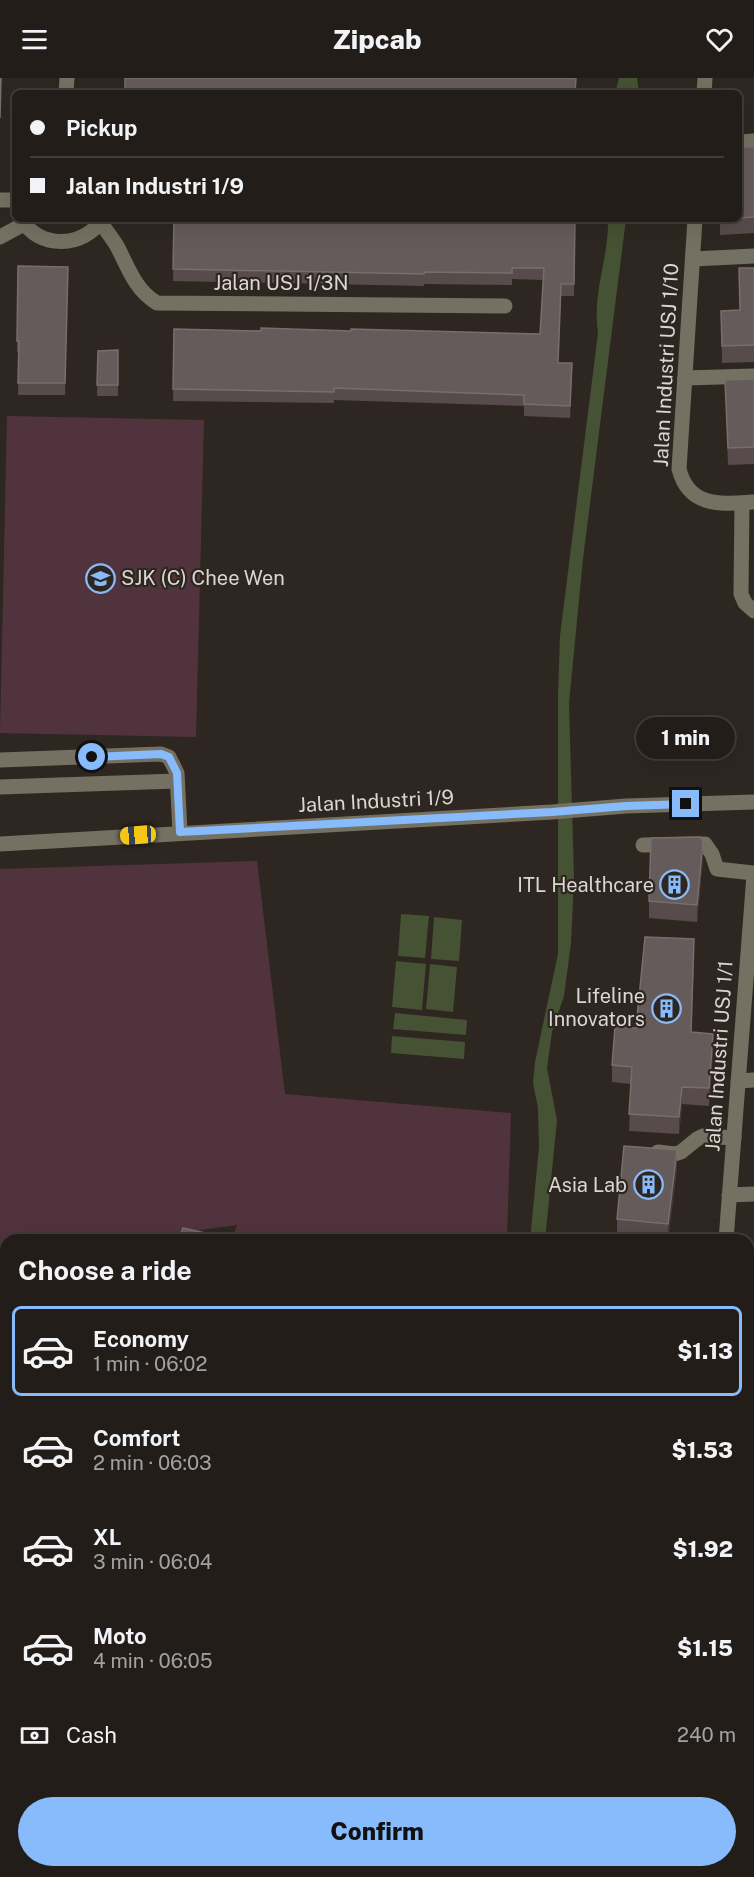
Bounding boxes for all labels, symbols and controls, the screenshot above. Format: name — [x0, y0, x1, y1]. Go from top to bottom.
icon: menu — [18, 23, 51, 56]
text: Zipcab — [332, 23, 422, 55]
icon: heart — [703, 23, 736, 56]
text: Pickup — [66, 115, 137, 141]
text: Jalan Industri 1/9 — [66, 173, 244, 199]
street label: Jalan Industri USJ 1/10 — [649, 263, 683, 467]
street label: Jalan USJ 1/3N — [213, 271, 349, 295]
school or university icon: SJK (C) Chee Wen — [84, 562, 116, 594]
place label: SJK (C) Chee Wen — [121, 566, 285, 590]
callout: 1 min — [636, 717, 736, 759]
text: 1 min — [661, 726, 710, 750]
route start — [78, 743, 105, 770]
street label: Jalan Industri 1/9 — [298, 785, 454, 817]
route end — [672, 790, 699, 817]
car — [119, 825, 157, 845]
building icon: ITL Healthcare — [659, 869, 691, 901]
place label: ITL Healthcare — [517, 873, 654, 897]
street label: Jalan Industri USJ 1/1 — [700, 960, 738, 1152]
place label: Lifeline Innovators — [548, 984, 645, 1031]
building icon: Lifeline Innovators — [650, 992, 682, 1024]
building icon: Asia Lab — [632, 1169, 664, 1201]
place label: Asia Lab — [548, 1173, 627, 1197]
text: Choose a ride — [18, 1254, 192, 1286]
icon: car — [21, 1324, 75, 1378]
text: Economy — [93, 1326, 189, 1352]
text: $1.13 — [677, 1338, 733, 1364]
text: 1 min · 06:02 — [93, 1352, 207, 1376]
icon: car — [21, 1423, 75, 1477]
text: Comfort — [93, 1425, 180, 1451]
text: $1.53 — [672, 1437, 733, 1463]
text: 2 min · 06:03 — [93, 1451, 212, 1475]
icon: car — [21, 1522, 75, 1576]
text: XL — [93, 1524, 121, 1550]
text: $1.92 — [673, 1536, 733, 1562]
text: 3 min · 06:04 — [93, 1550, 212, 1574]
icon: car — [21, 1621, 75, 1675]
text: Moto — [93, 1623, 147, 1649]
text: $1.15 — [677, 1635, 733, 1661]
text: 4 min · 06:05 — [93, 1649, 213, 1673]
icon: cash — [18, 1719, 51, 1752]
text: Cash — [66, 1722, 117, 1748]
text: 240 m — [677, 1723, 736, 1747]
button: Confirm — [18, 1797, 736, 1866]

